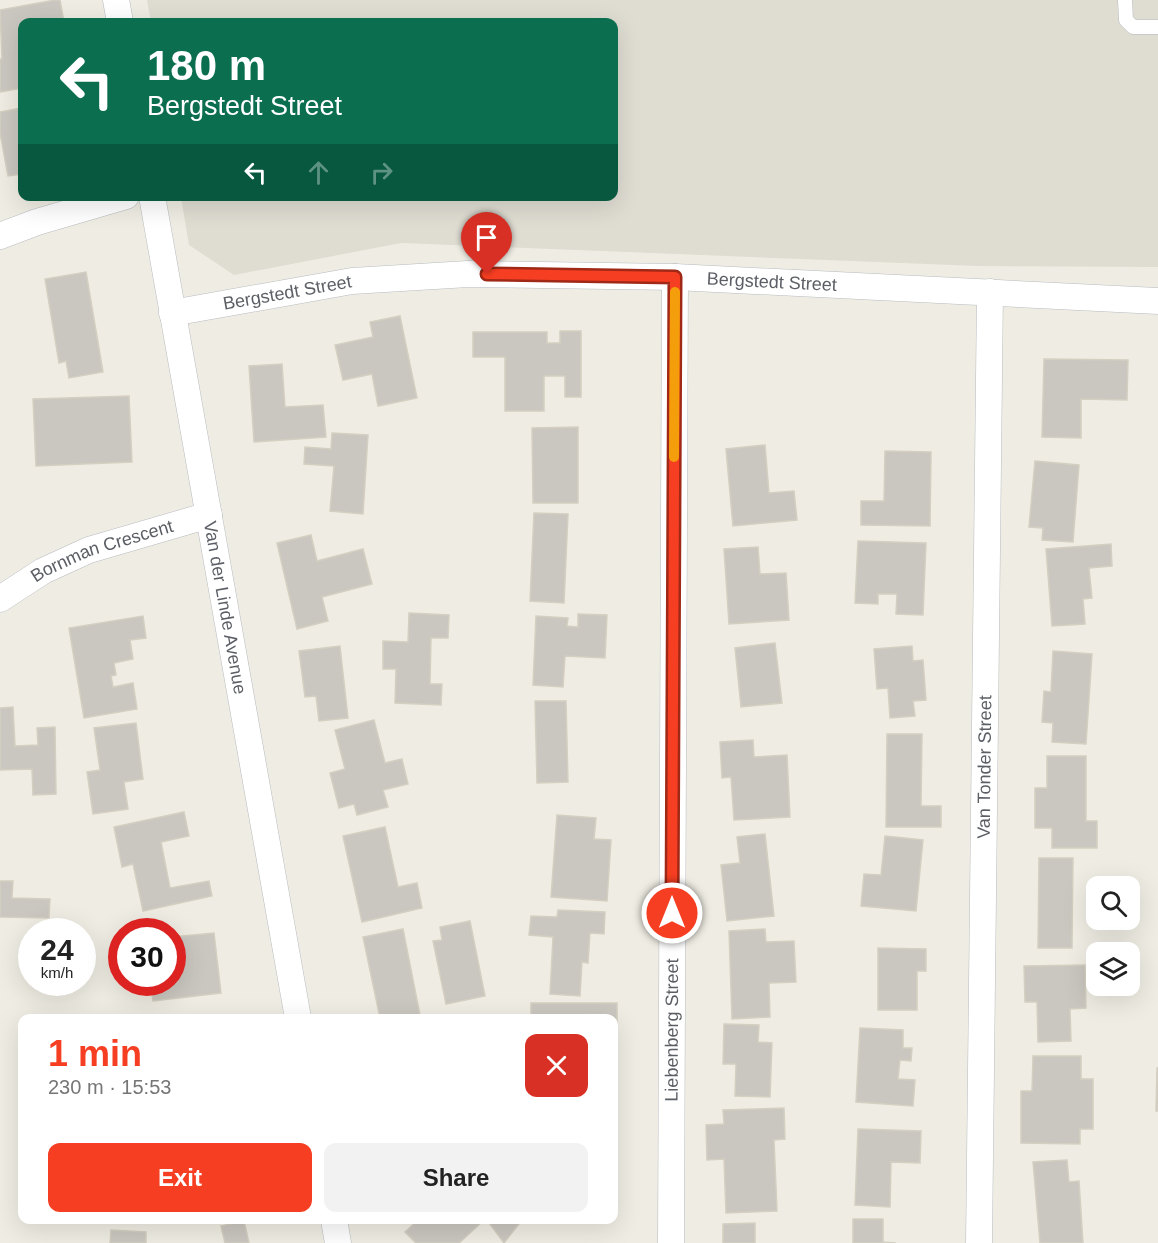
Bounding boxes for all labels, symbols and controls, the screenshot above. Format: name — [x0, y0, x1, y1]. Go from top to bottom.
icon: left — [48, 42, 126, 120]
text: 180 m — [147, 42, 266, 89]
text: Bergstedt Street — [147, 91, 342, 121]
icon: left — [239, 156, 272, 189]
icon: ahead — [302, 156, 335, 189]
icon: right — [365, 156, 398, 189]
pin — [461, 212, 512, 274]
icon: arrive — [470, 221, 503, 254]
street label: Bergstedt Street — [706, 269, 837, 295]
street label: Bergstedt Street — [221, 271, 353, 314]
street label: Bornman Crescent — [27, 516, 176, 586]
street label: Van der Linde Avenue — [200, 519, 250, 696]
street label: Van Tonder Street — [974, 695, 995, 839]
map controls — [1086, 876, 1140, 996]
button: search — [1086, 876, 1140, 930]
position arrow — [640, 881, 704, 945]
speed limit sign: 30 — [108, 918, 186, 996]
text: 24 — [40, 933, 74, 966]
button: layers — [1086, 942, 1140, 996]
street label: Liebenberg Street — [662, 958, 682, 1102]
text: km/h — [41, 964, 73, 981]
text: 1 min — [48, 1033, 142, 1074]
button: close — [525, 1034, 588, 1097]
text: 230 m · 15:53 — [48, 1076, 171, 1098]
button: Exit — [48, 1143, 312, 1212]
button: Share — [324, 1143, 588, 1212]

